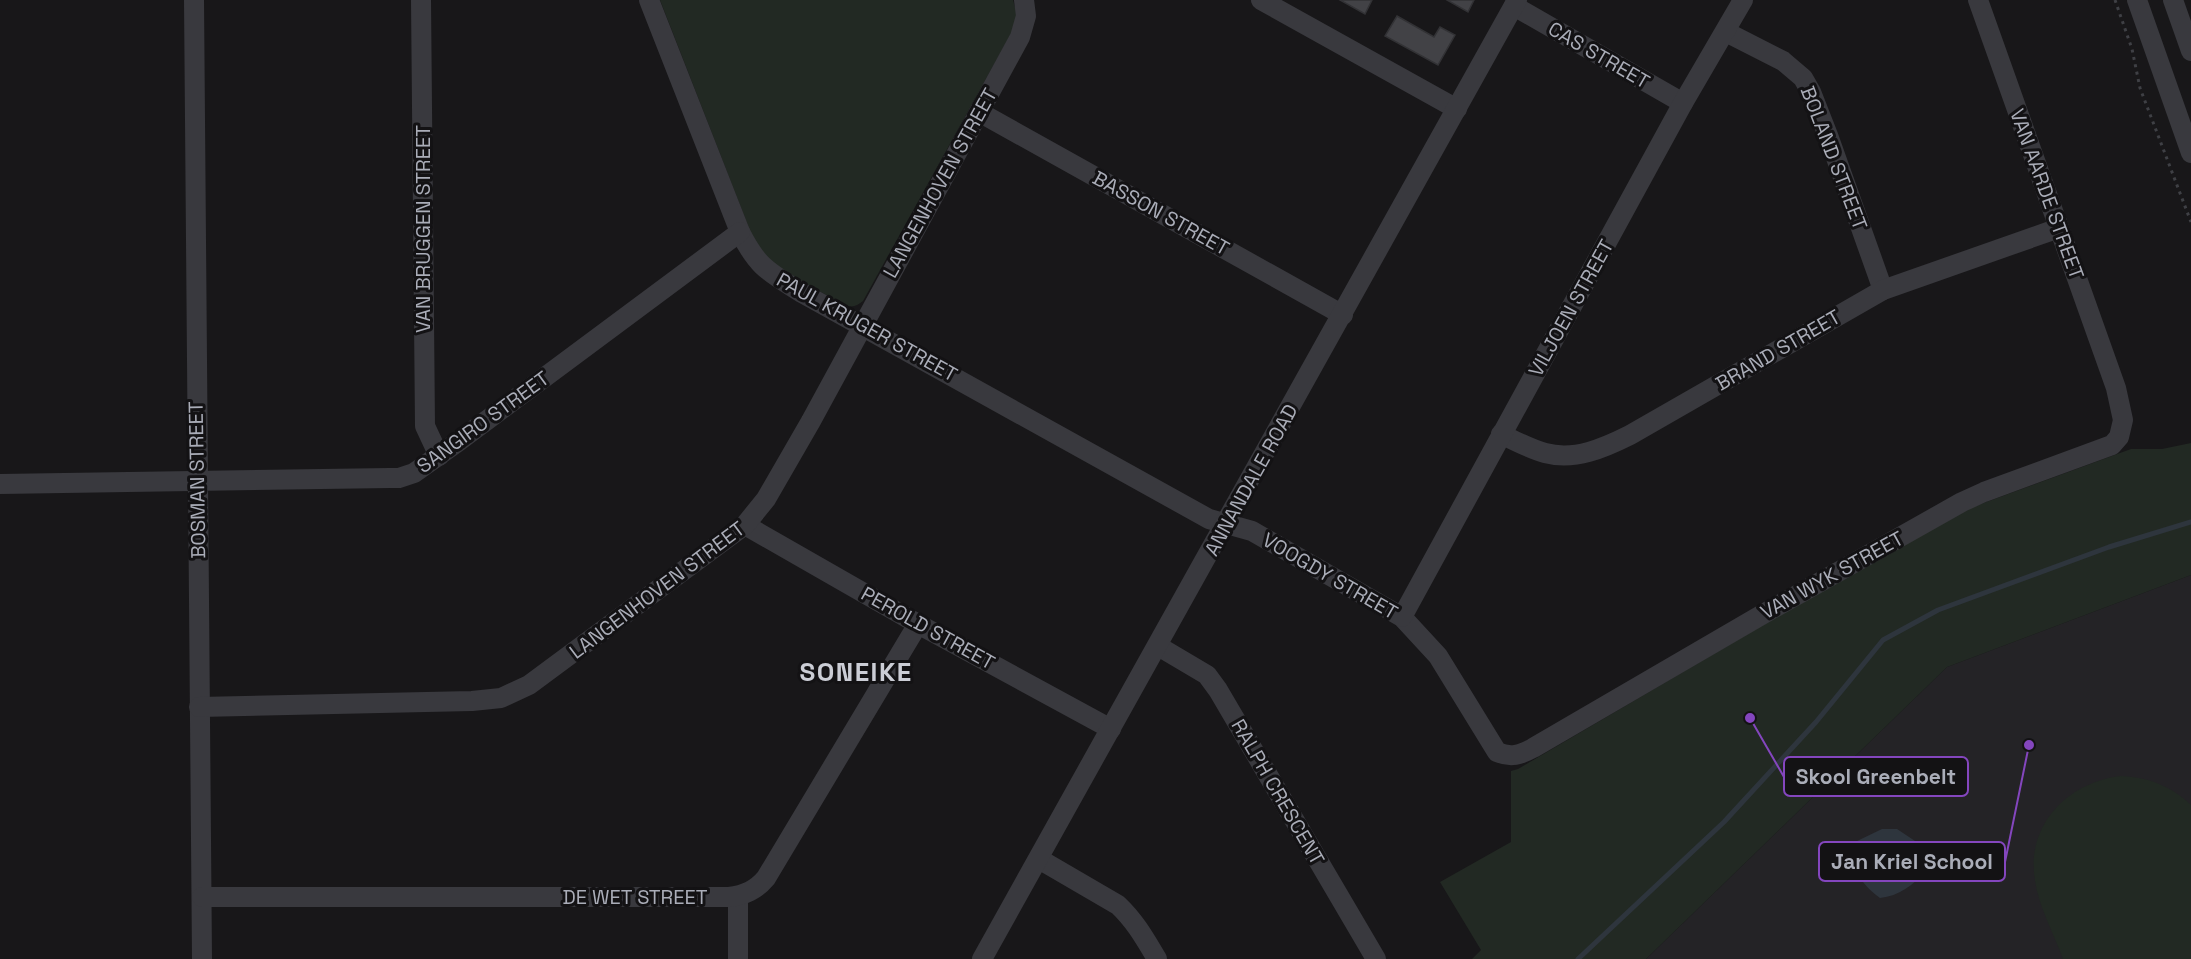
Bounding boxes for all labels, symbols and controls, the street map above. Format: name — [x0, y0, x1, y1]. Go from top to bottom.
street label: CAS STREET — [1544, 15, 1655, 95]
street label: BOLAND STREET — [1795, 82, 1873, 234]
street label: LANGENHOVEN STREET — [877, 83, 1003, 282]
street label: VAN AARDE STREET — [2004, 105, 2090, 283]
street label: VAN BRUGGEN STREET — [410, 125, 436, 333]
street label: BASSON STREET — [1088, 165, 1234, 261]
street label: VILJOEN STREET — [1523, 235, 1620, 381]
street label: PAUL KRUGER STREET — [772, 266, 962, 388]
street label: BRAND STREET — [1711, 304, 1846, 396]
street label: SANGIRO STREET — [412, 365, 555, 479]
street label: ANNANDALE ROAD — [1198, 399, 1304, 561]
street label: BOSMAN STREET — [183, 401, 211, 559]
street label: LANGENHOVEN STREET — [564, 515, 750, 665]
street label: VAN WYK STREET — [1756, 525, 1908, 625]
street label: VOOGDY STREET — [1258, 527, 1403, 625]
street label: PEROLD STREET — [857, 581, 1000, 676]
district label: SONEIKE — [799, 655, 913, 689]
street label: RALPH CRESCENT — [1226, 714, 1331, 870]
callout: Skool Greenbelt — [1784, 757, 1968, 796]
text: Skool Greenbelt — [1796, 763, 1956, 790]
callout: Jan Kriel School — [1819, 842, 2005, 881]
text: Jan Kriel School — [1831, 848, 1993, 875]
street label: DE WET STREET — [563, 884, 708, 910]

